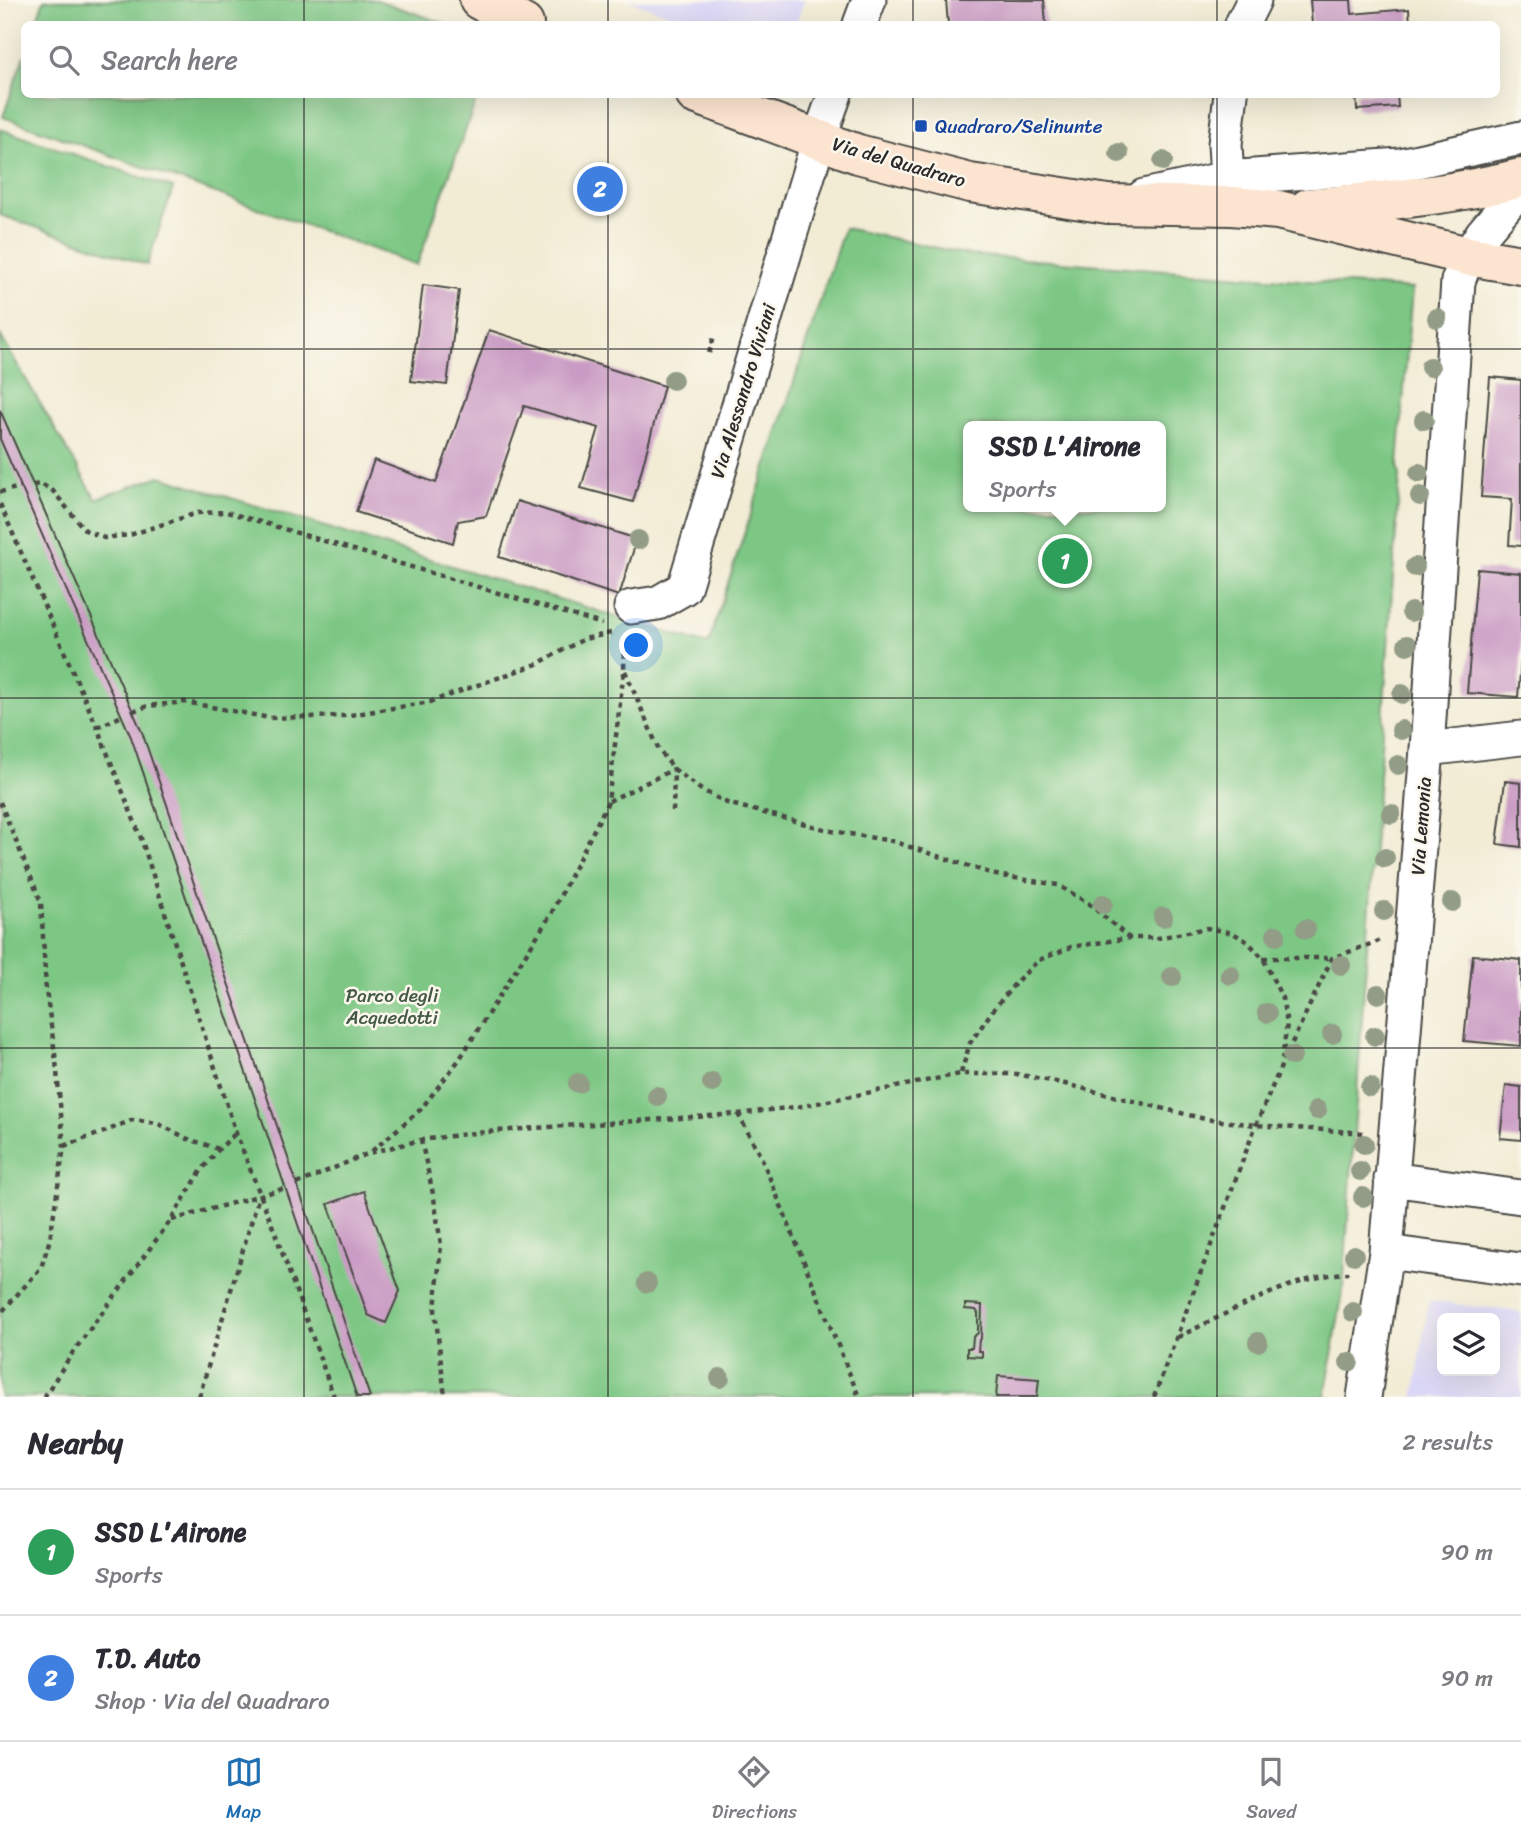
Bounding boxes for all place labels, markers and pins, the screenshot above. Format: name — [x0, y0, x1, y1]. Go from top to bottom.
place label: Quadraro/Selinunte — [935, 110, 1103, 143]
marker: Quadraro/Selinunte — [913, 118, 929, 134]
pin: 2 — [577, 163, 623, 215]
pin: 1 — [1042, 535, 1088, 587]

